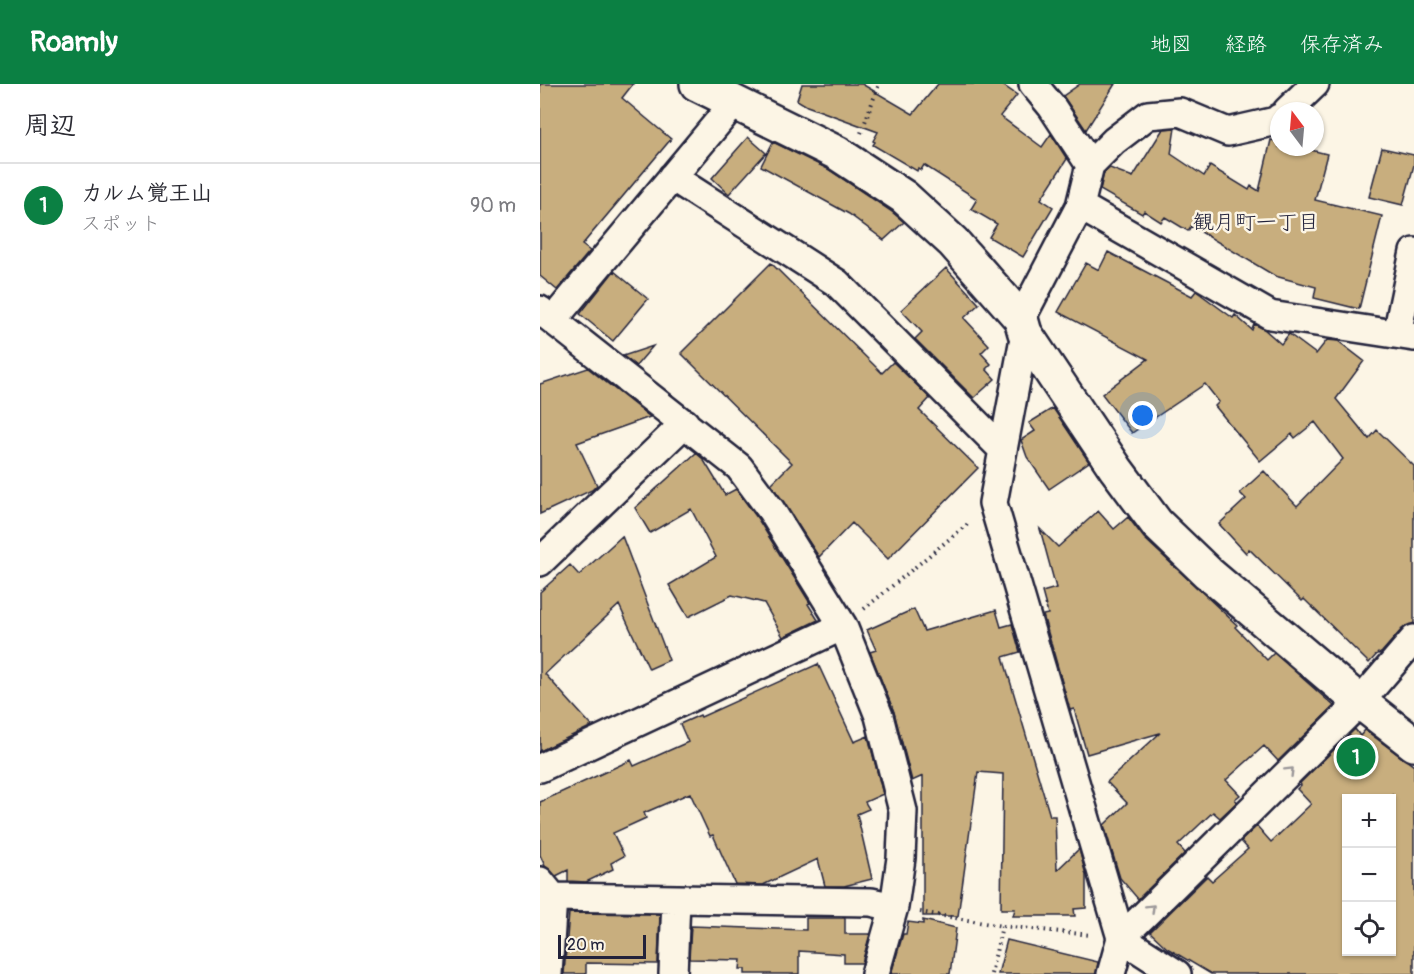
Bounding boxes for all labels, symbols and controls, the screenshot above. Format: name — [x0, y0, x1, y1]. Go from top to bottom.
text: Roamly — [30, 25, 118, 60]
text: 地図 — [1150, 31, 1192, 58]
text: 経路 — [1225, 31, 1267, 58]
text: 保存済み — [1300, 31, 1384, 58]
north arrow — [1270, 102, 1324, 156]
text: 周辺 — [24, 110, 76, 142]
text: カルム覚王山 — [81, 179, 213, 207]
text: 1 — [40, 193, 47, 218]
text: 90 m — [470, 193, 516, 218]
district label: 観月町一丁目 — [1193, 209, 1319, 236]
text: スポット — [81, 211, 161, 236]
your location — [1128, 401, 1157, 430]
pin: 1 — [1336, 734, 1376, 780]
one-way arrow — [1283, 767, 1293, 778]
map controls — [1342, 794, 1396, 956]
button: + — [1342, 794, 1396, 848]
button: − — [1342, 848, 1396, 902]
button: locate — [1342, 902, 1396, 956]
one-way arrow — [1144, 905, 1155, 916]
scale bar — [558, 932, 646, 960]
text: 20 m — [567, 935, 605, 955]

